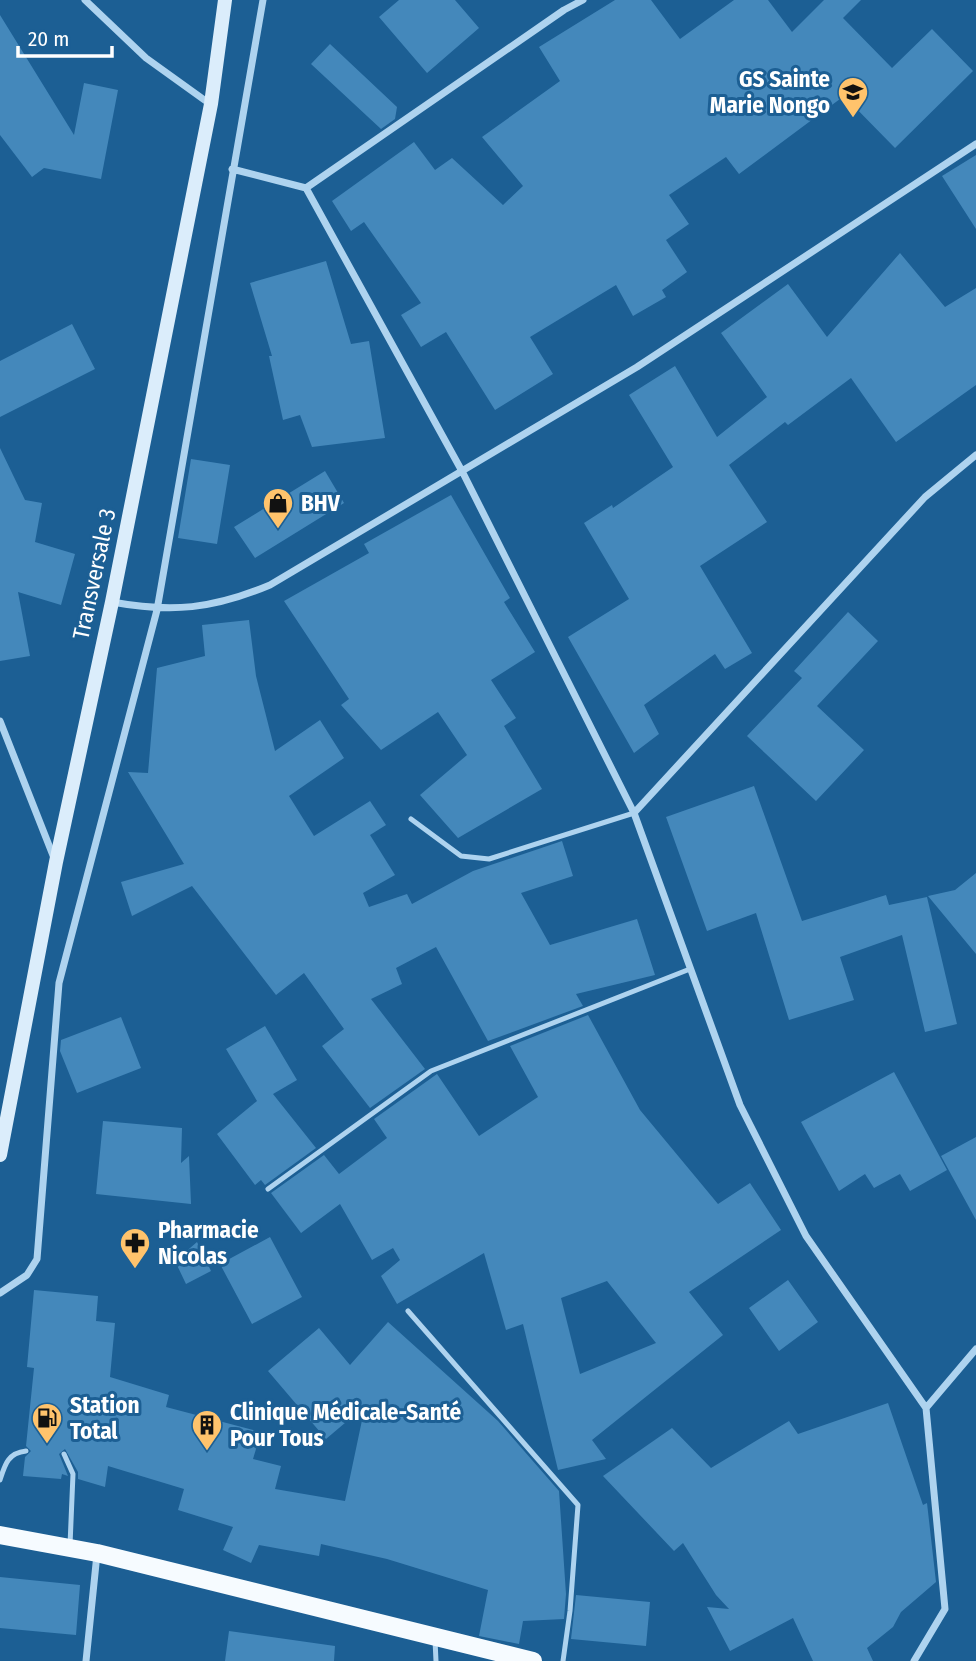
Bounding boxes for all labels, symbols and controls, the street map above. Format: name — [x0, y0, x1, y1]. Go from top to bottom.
scale bar — [18, 14, 112, 58]
text: 20 m — [28, 26, 69, 52]
place label: GS Sainte Marie Nongo — [710, 65, 830, 119]
school or university icon: GS Sainte Marie Nongo — [836, 75, 870, 119]
shop icon: BHV — [261, 486, 295, 530]
place label: BHV — [301, 489, 341, 517]
street label: Transversale 3 — [66, 506, 122, 642]
place label: Pharmacie Nicolas — [158, 1216, 259, 1270]
pharmacy icon: Pharmacie Nicolas — [118, 1226, 152, 1270]
place label: Station Total — [70, 1391, 140, 1445]
place label: Clinique Médicale-Santé Pour Tous — [230, 1398, 461, 1452]
fuel station icon: Station Total — [30, 1401, 64, 1445]
building icon: Clinique Médicale-Santé Pour Tous — [190, 1408, 224, 1452]

